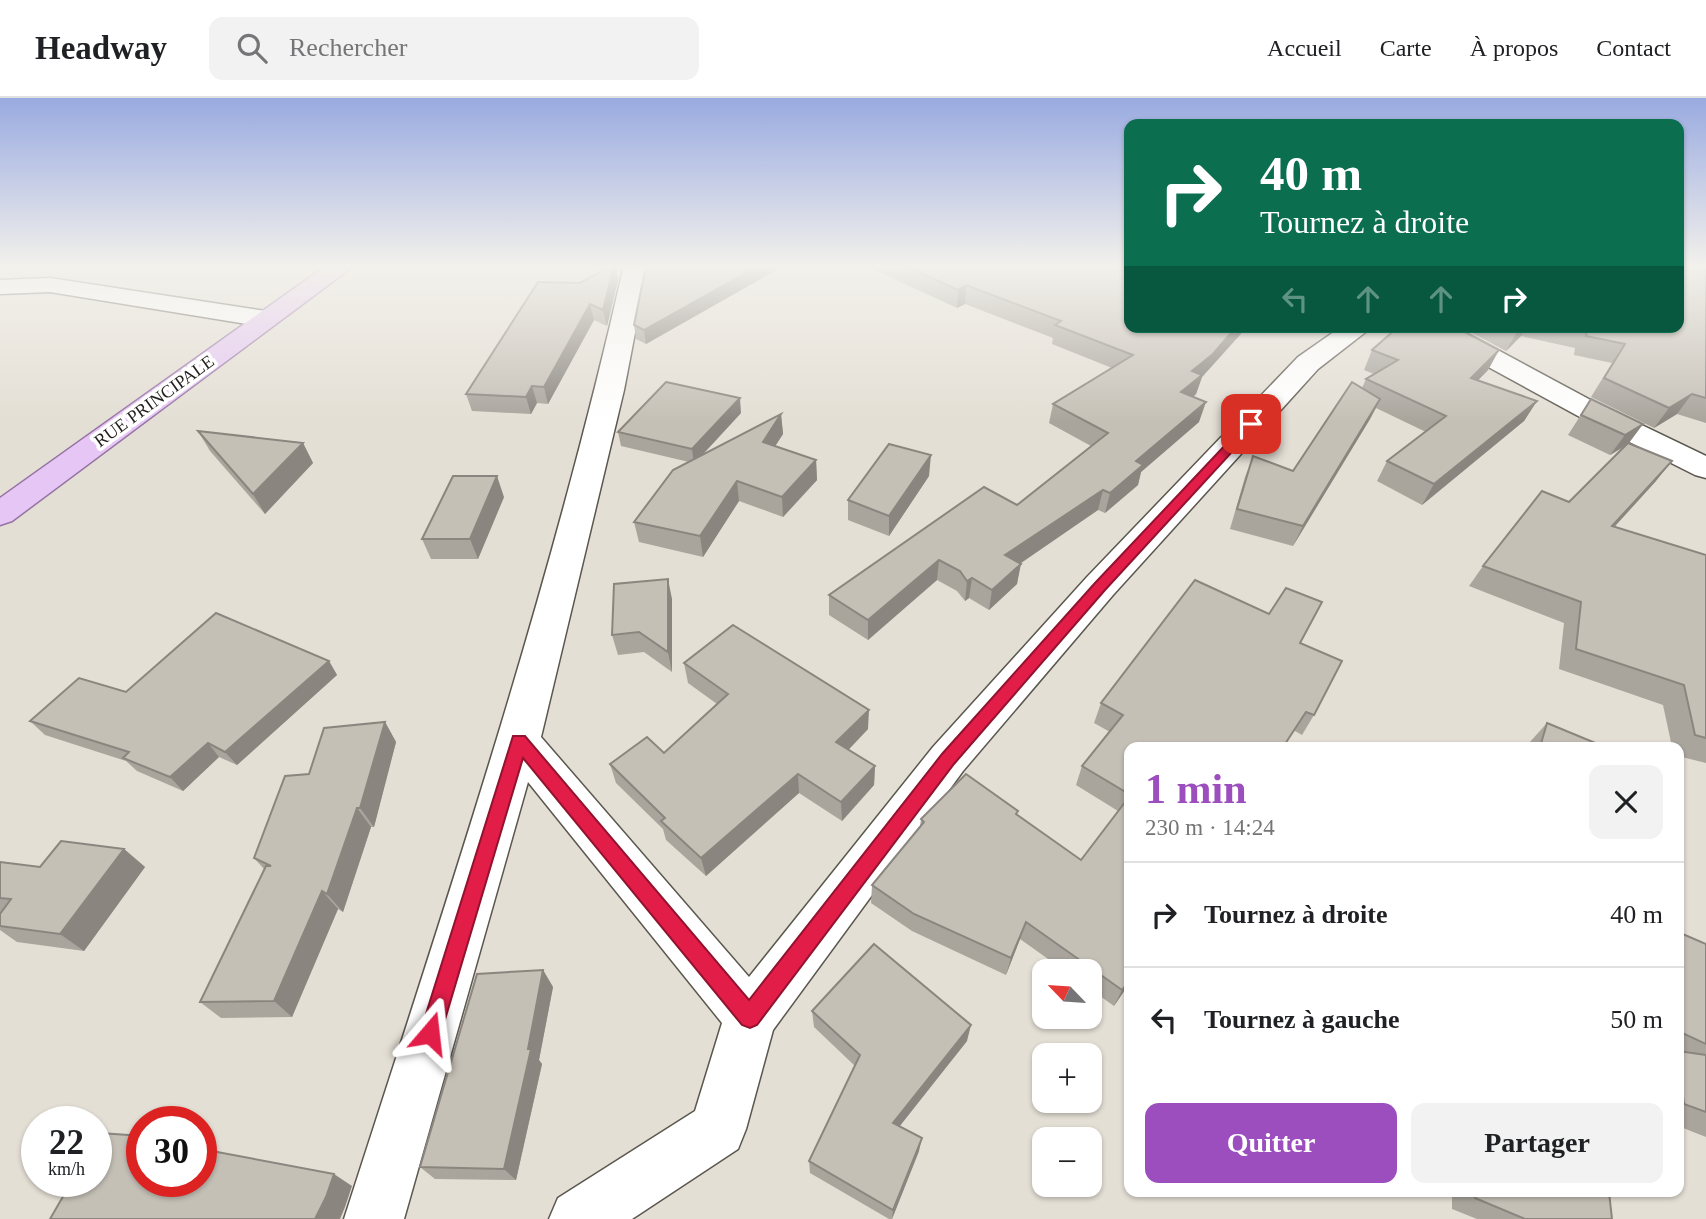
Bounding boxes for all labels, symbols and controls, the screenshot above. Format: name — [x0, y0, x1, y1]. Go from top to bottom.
search box — [209, 17, 699, 80]
icon: search — [233, 29, 271, 67]
text: Headway — [35, 30, 167, 66]
text: Rechercher — [289, 33, 407, 62]
text: Accueil — [1267, 35, 1342, 61]
text: Carte — [1380, 35, 1432, 61]
text: À propos — [1470, 35, 1558, 61]
text: Contact — [1596, 35, 1671, 61]
text: 40 m — [1260, 146, 1362, 201]
icon: right — [1145, 147, 1236, 238]
text: Tournez à droite — [1260, 204, 1469, 240]
icon: left — [1276, 280, 1314, 318]
icon: ahead — [1349, 280, 1387, 318]
icon: ahead — [1422, 280, 1460, 318]
icon: right — [1495, 280, 1533, 318]
street label: RUE PRINCIPALE — [90, 351, 218, 451]
pin — [1221, 394, 1281, 454]
icon: arrive — [1232, 405, 1270, 443]
button: close — [1589, 765, 1663, 839]
text: 1 min — [1145, 766, 1247, 812]
text: 230 m · 14:24 — [1145, 815, 1275, 840]
icon: right — [1145, 896, 1183, 934]
text: Tournez à droite — [1204, 900, 1387, 929]
text: 40 m — [1610, 900, 1663, 929]
north arrow — [1032, 959, 1102, 1029]
map controls — [1032, 959, 1102, 1197]
position arrow — [393, 996, 467, 1070]
icon: left — [1145, 1001, 1183, 1039]
text: Tournez à gauche — [1204, 1005, 1400, 1034]
text: 50 m — [1610, 1005, 1663, 1034]
button: + — [1032, 1043, 1102, 1113]
button: Quitter — [1145, 1103, 1397, 1183]
button: Partager — [1411, 1103, 1663, 1183]
speed limit sign: 30 — [126, 1106, 217, 1197]
text: 22 — [49, 1123, 84, 1162]
button: − — [1032, 1127, 1102, 1197]
text: km/h — [48, 1159, 85, 1179]

